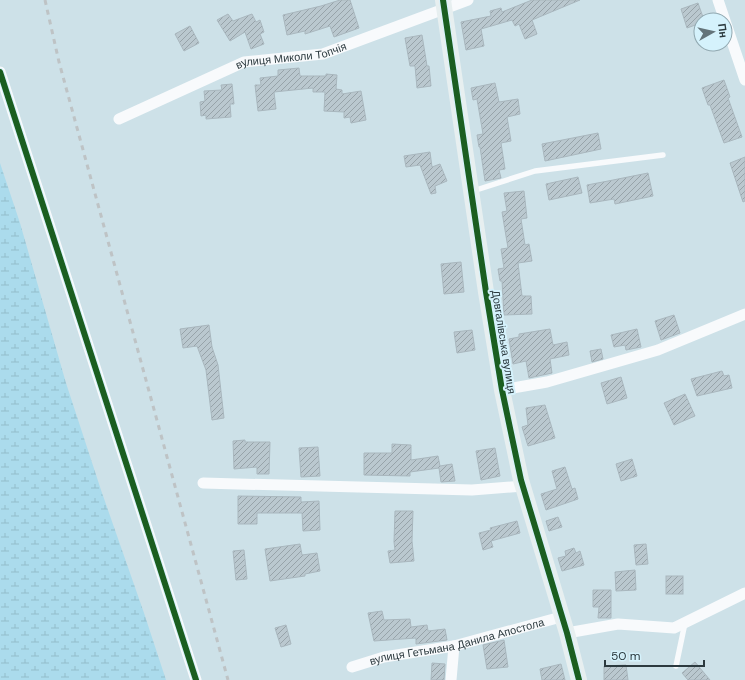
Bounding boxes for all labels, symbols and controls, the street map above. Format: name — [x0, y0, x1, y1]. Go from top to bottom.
north arrow — [693, 12, 733, 52]
text: Пн — [715, 22, 731, 39]
street label: вулиця Миколи Топчія — [233, 39, 348, 72]
street label: Довгалівська вулиця — [489, 289, 519, 395]
street label: вулиця Гетьмана Данила Апостола — [368, 615, 546, 668]
scale bar — [605, 642, 704, 668]
text: 50 m — [611, 648, 640, 664]

